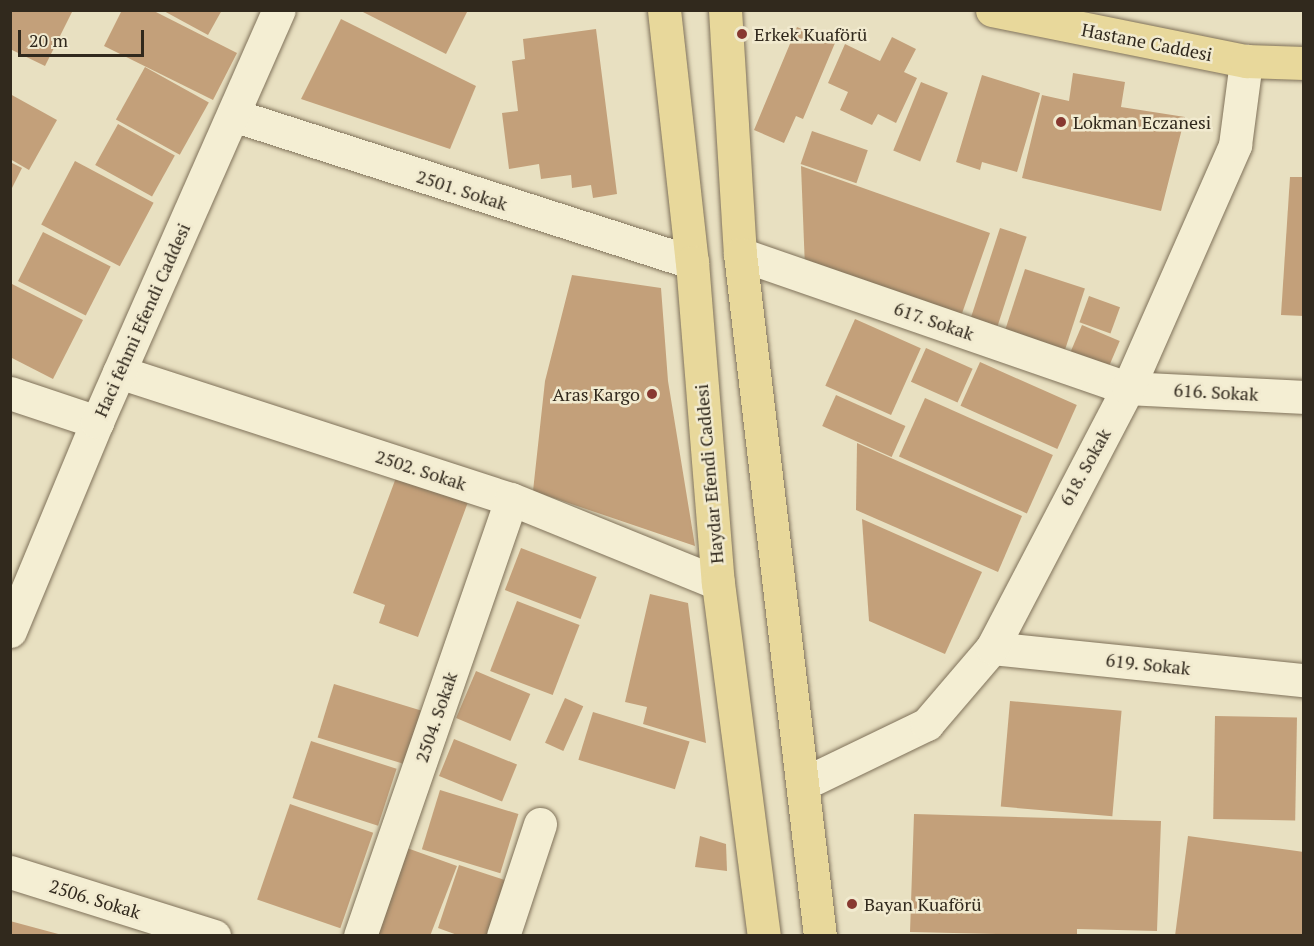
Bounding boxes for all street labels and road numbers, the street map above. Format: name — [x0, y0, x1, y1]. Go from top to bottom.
street label: Hastane Caddesi — [1080, 19, 1214, 65]
street label: 2501. Sokak — [413, 165, 511, 215]
street label: Haci fehmi Efendi Caddesi — [89, 220, 195, 420]
street label: 617. Sokak — [891, 297, 977, 345]
street label: 616. Sokak — [1173, 379, 1259, 405]
street label: Haydar Efendi Caddesi — [690, 383, 728, 565]
street label: 618. Sokak — [1055, 424, 1115, 510]
street label: 2502. Sokak — [372, 445, 470, 495]
street label: 619. Sokak — [1104, 649, 1192, 679]
street label: 2504. Sokak — [410, 669, 462, 765]
street label: 2506. Sokak — [46, 875, 144, 923]

